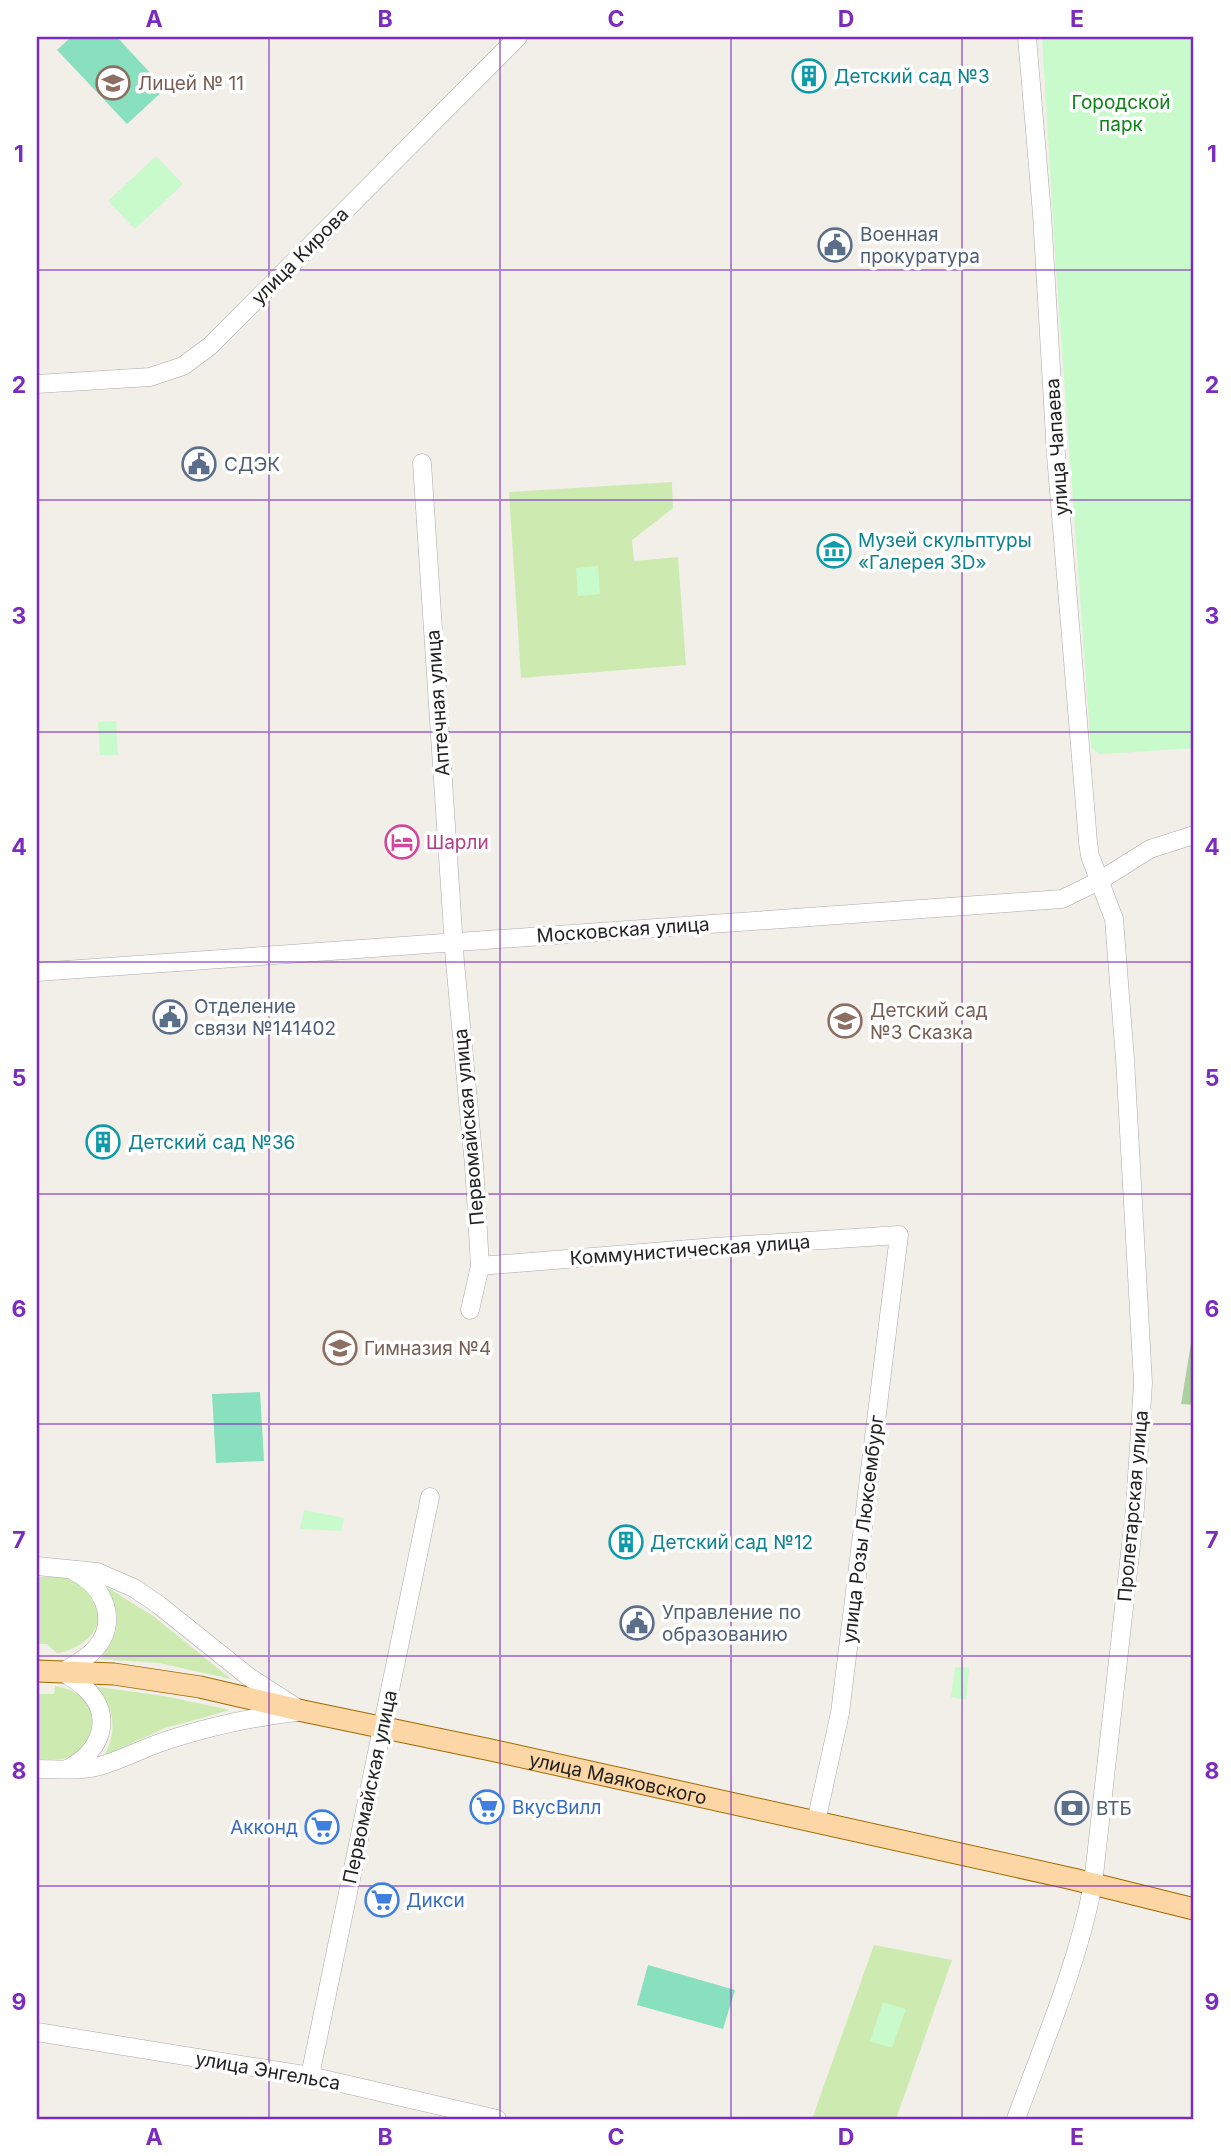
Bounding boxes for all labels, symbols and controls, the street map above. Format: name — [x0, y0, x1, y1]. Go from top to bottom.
text: A — [145, 5, 163, 33]
text: B — [377, 5, 393, 33]
text: C — [607, 5, 625, 33]
text: D — [838, 5, 854, 33]
text: E — [1070, 5, 1084, 33]
building icon: Детский сад №3 — [790, 57, 828, 95]
school or university icon: Лицей № 11 — [94, 64, 132, 102]
place label: Детский сад №3 — [834, 65, 990, 88]
place label: Лицей № 11 — [138, 72, 244, 95]
park label: Городской парк — [1071, 91, 1171, 136]
text: 1 — [14, 140, 24, 168]
text: 1 — [1207, 140, 1217, 168]
street label: улица Кирова — [247, 203, 353, 309]
place label: Военная прокуратура — [860, 223, 980, 268]
public building icon: Военная прокуратура — [816, 226, 854, 264]
text: 2 — [12, 371, 26, 399]
text: 2 — [1205, 371, 1219, 399]
street label: улица Чапаева — [1041, 378, 1073, 516]
public building icon: СДЭК — [180, 445, 218, 483]
place label: СДЭК — [224, 453, 280, 476]
place label: Музей скульптуры «Галерея 3D» — [858, 529, 1032, 574]
museum icon: Музей скульптуры «Галерея 3D» — [815, 532, 853, 570]
text: 3 — [12, 602, 26, 630]
text: 3 — [1205, 602, 1219, 630]
street label: Аптечная улица — [421, 629, 455, 777]
hotel icon: Шарли — [383, 823, 421, 861]
place label: Шарли — [426, 831, 489, 854]
text: 4 — [11, 833, 27, 861]
text: 4 — [1204, 833, 1220, 861]
street label: Московская улица — [536, 912, 710, 948]
place label: Отделение связи №141402 — [194, 995, 336, 1040]
public building icon: Отделение связи №141402 — [151, 998, 189, 1036]
place label: Детский сад №3 Сказка — [870, 999, 988, 1044]
school or university icon: Детский сад №3 Сказка — [826, 1002, 864, 1040]
street label: Первомайская улица — [449, 1028, 489, 1226]
text: 5 — [12, 1064, 26, 1092]
text: 5 — [1205, 1064, 1219, 1092]
building icon: Детский сад №36 — [84, 1123, 122, 1161]
place label: Детский сад №36 — [128, 1131, 295, 1154]
street label: Коммунистическая улица — [569, 1230, 811, 1270]
text: 6 — [12, 1295, 26, 1323]
text: 6 — [1205, 1295, 1219, 1323]
school or university icon: Гимназия №4 — [321, 1329, 359, 1367]
place label: Гимназия №4 — [364, 1337, 491, 1360]
street label: Пролетарская улица — [1113, 1409, 1153, 1603]
street label: улица Розы Люксембург — [838, 1413, 888, 1645]
building icon: Детский сад №12 — [607, 1523, 645, 1561]
text: 7 — [12, 1526, 26, 1554]
text: 7 — [1205, 1526, 1219, 1554]
place label: Детский сад №12 — [650, 1531, 813, 1554]
place label: Управление по образованию — [662, 1601, 801, 1646]
public building icon: Управление по образованию — [618, 1604, 656, 1642]
street label: Первомайская улица — [338, 1688, 402, 1886]
street label: улица Маяковского — [527, 1747, 709, 1809]
text: 8 — [12, 1757, 26, 1785]
text: 8 — [1205, 1757, 1219, 1785]
supermarket icon: ВкусВилл — [468, 1788, 506, 1826]
bank icon: ВТБ — [1053, 1789, 1091, 1827]
place label: ВкусВилл — [512, 1796, 601, 1819]
place label: ВТБ — [1096, 1797, 1132, 1820]
supermarket icon: Акконд — [303, 1808, 341, 1846]
place label: Акконд — [230, 1816, 298, 1839]
supermarket icon: Дикси — [363, 1881, 401, 1919]
place label: Дикси — [406, 1889, 465, 1912]
text: 9 — [12, 1988, 26, 2016]
text: 9 — [1205, 1988, 1219, 2016]
street label: улица Энгельса — [194, 2047, 342, 2095]
text: A — [145, 2123, 163, 2151]
text: B — [377, 2123, 393, 2151]
text: C — [607, 2123, 625, 2151]
text: D — [838, 2123, 854, 2151]
text: E — [1070, 2123, 1084, 2151]

